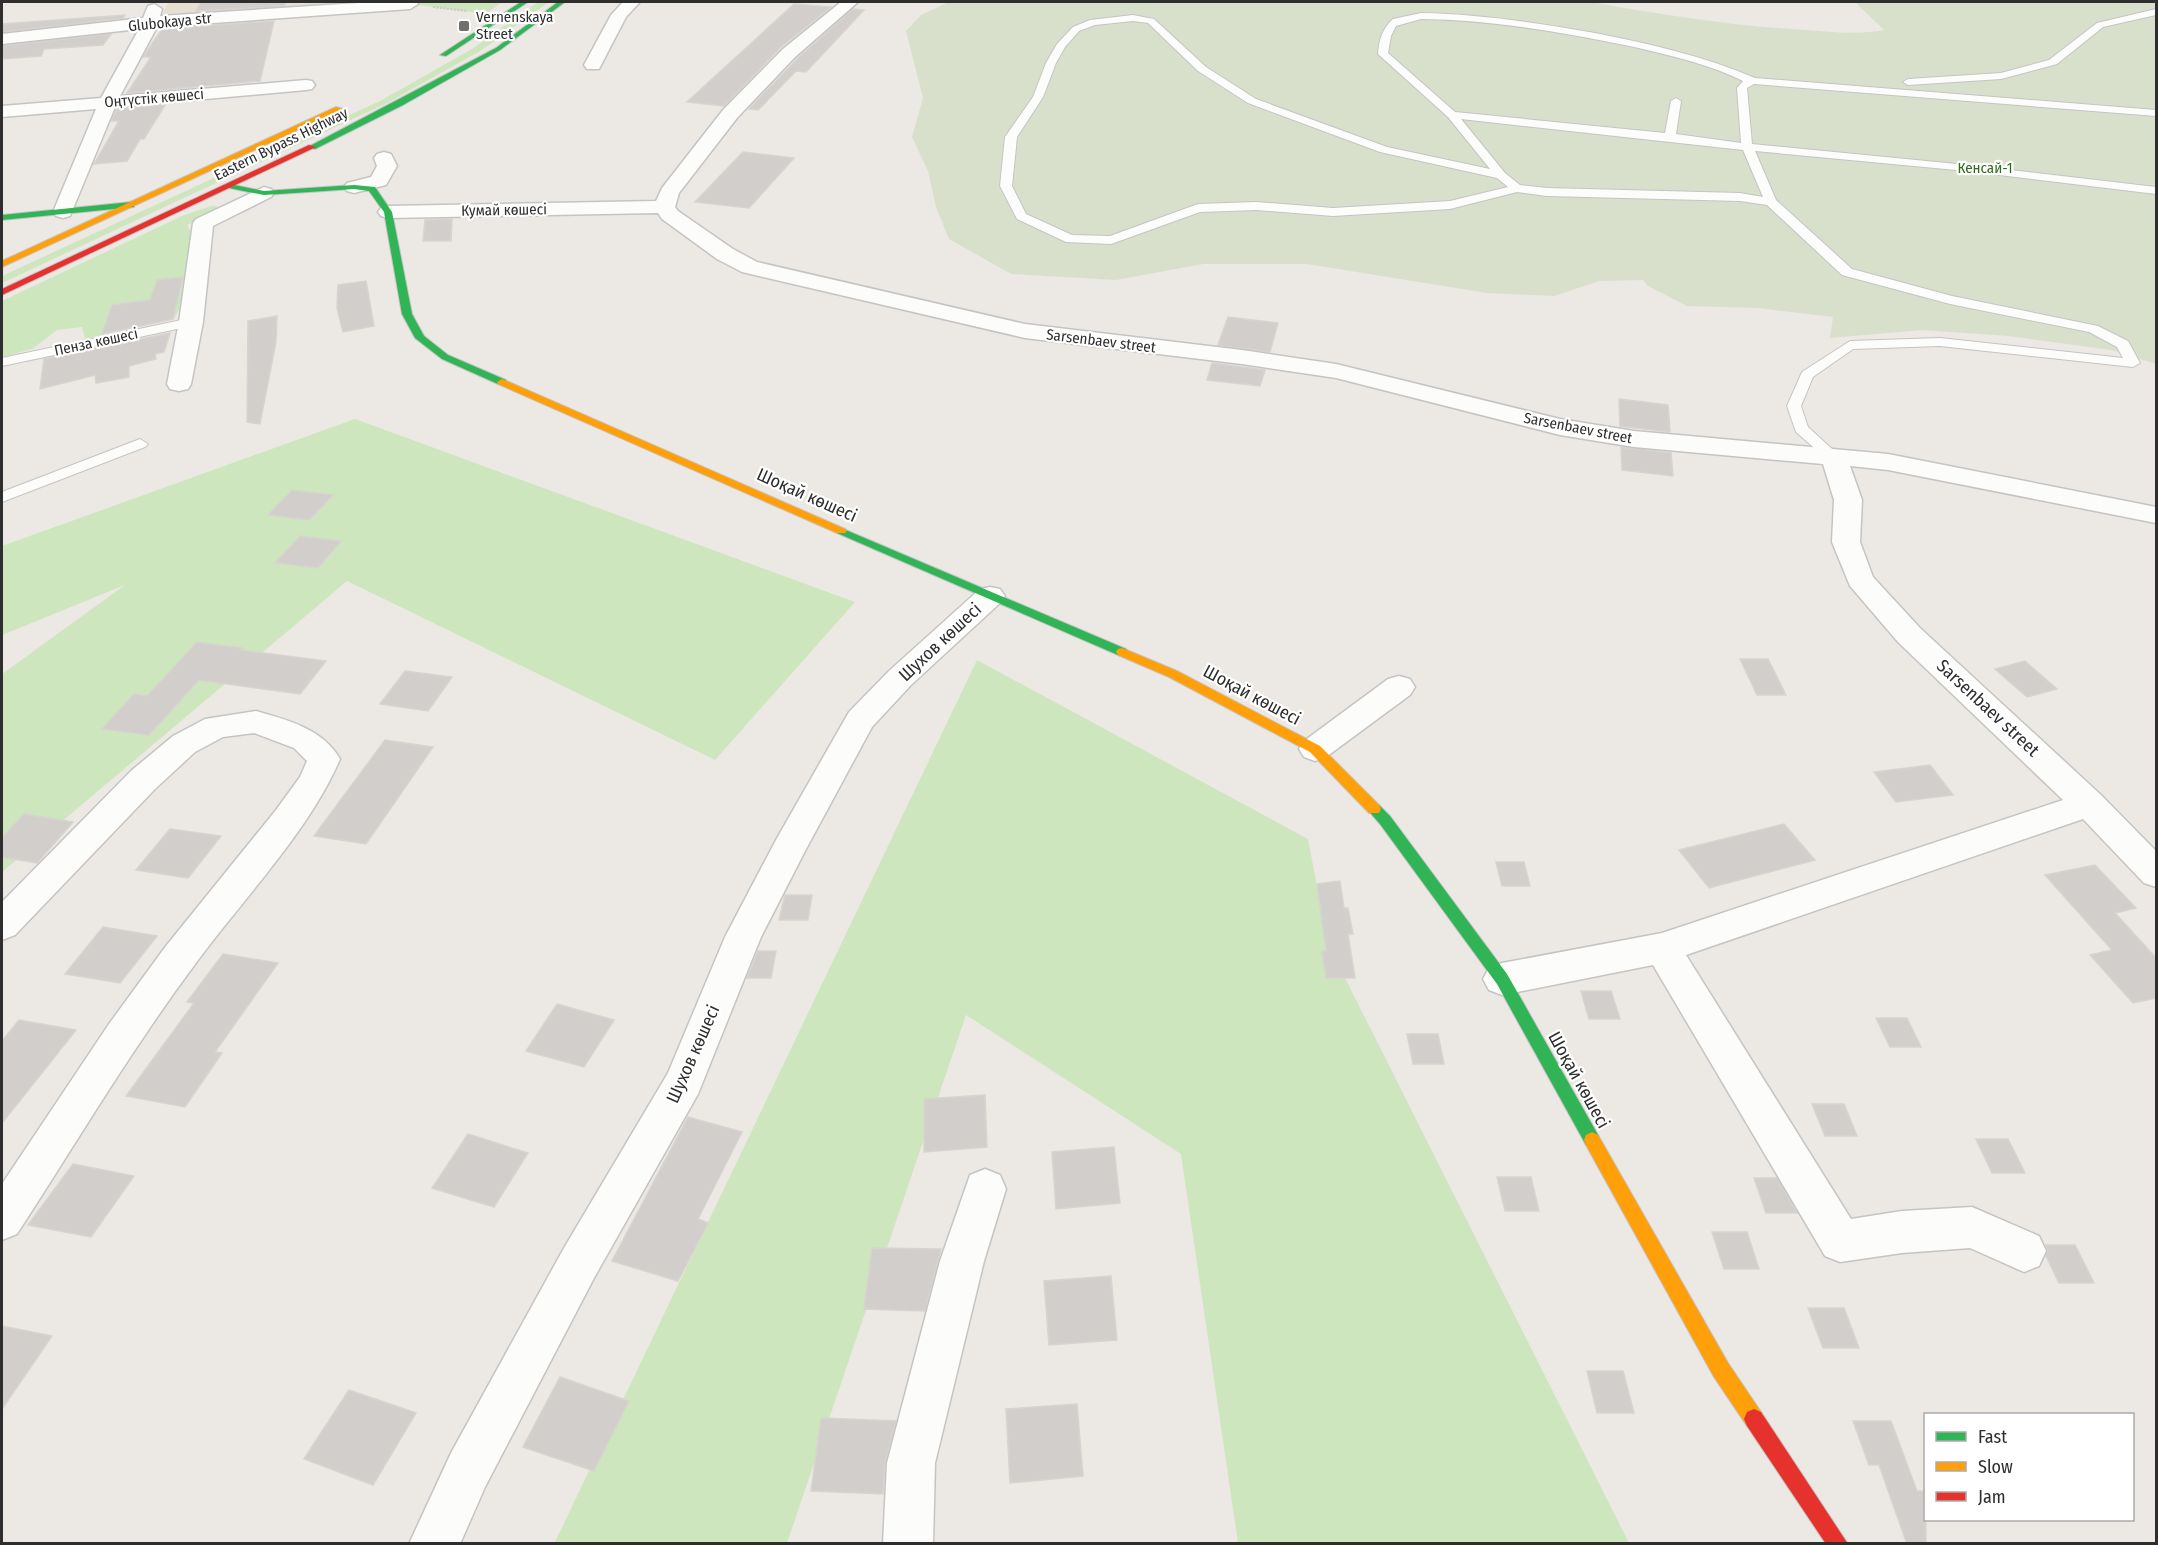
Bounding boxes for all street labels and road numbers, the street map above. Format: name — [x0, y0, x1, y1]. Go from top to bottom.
street label: Glubokaya str — [127, 9, 214, 35]
street label: Оңтүстік көшесі — [103, 85, 205, 111]
street label: Eastern Bypass Highway — [211, 104, 351, 184]
street label: Кумай көшесі — [461, 200, 547, 220]
street label: Пенза көшесі — [53, 324, 139, 360]
street label: Sarsenbaev street — [1045, 325, 1157, 357]
street label: Sarsenbaev street — [1522, 409, 1634, 447]
street label: Шоқай көшесі — [753, 463, 861, 527]
street label: Шухов көшесі — [894, 598, 986, 686]
street label: Sarsenbaev street — [1932, 655, 2044, 761]
street label: Шоқай көшесі — [1199, 660, 1305, 730]
street label: Шухов көшесі — [662, 1002, 724, 1106]
street label: Шоқай көшесі — [1543, 1028, 1615, 1132]

